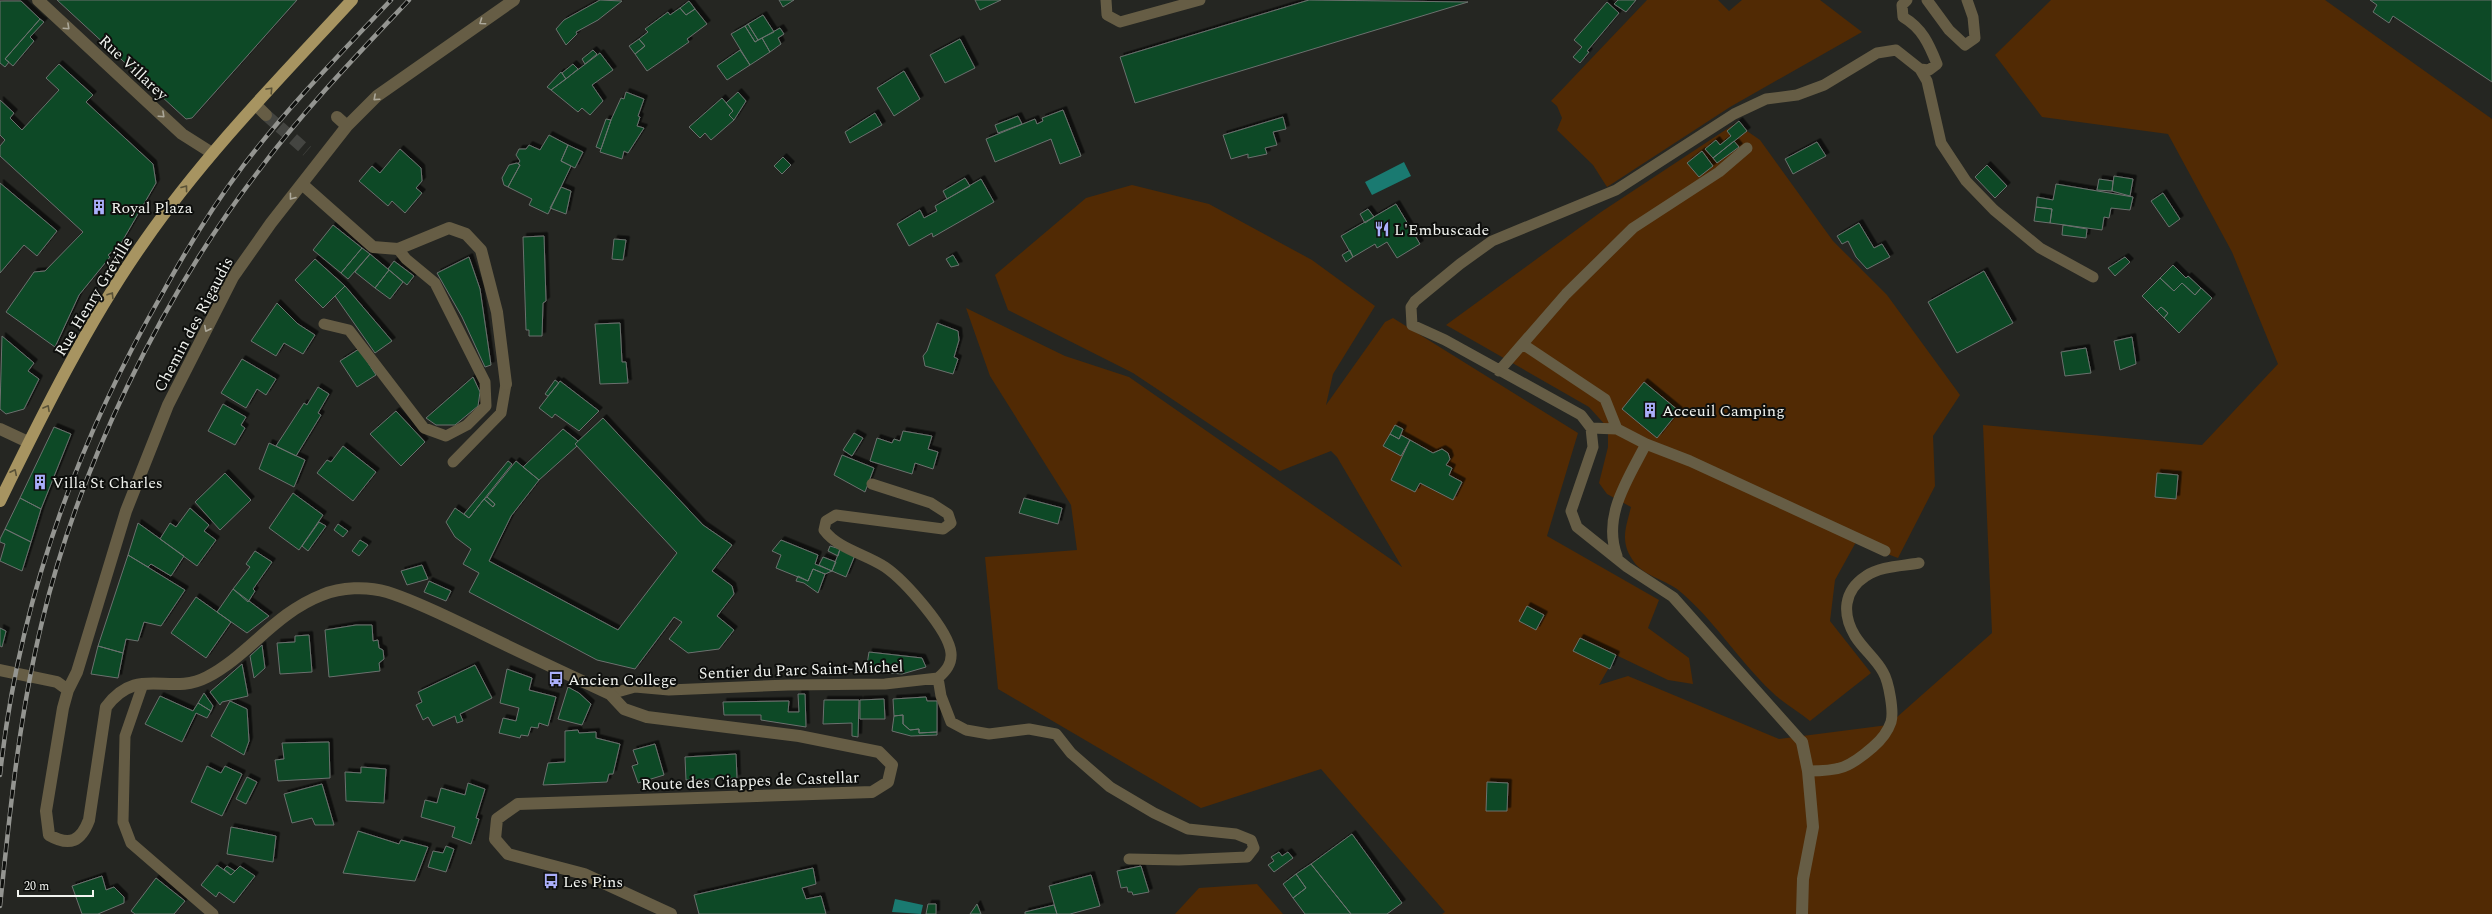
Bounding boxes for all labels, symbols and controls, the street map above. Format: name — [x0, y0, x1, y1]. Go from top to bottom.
one-way arrow — [479, 17, 486, 25]
one-way arrow — [62, 22, 70, 29]
street label: Rue Villarey — [93, 29, 174, 107]
one-way arrow — [265, 87, 272, 95]
one-way arrow — [373, 93, 381, 100]
one-way arrow — [157, 110, 165, 118]
one-way arrow — [180, 186, 187, 193]
one-way arrow — [290, 192, 297, 199]
place label: Royal Plaza — [111, 196, 193, 220]
building icon: Royal Plaza — [90, 198, 108, 216]
place label: L'Embuscade — [1394, 218, 1489, 242]
restaurant icon: L'Embuscade — [1373, 220, 1391, 238]
street label: Rue Henry Gréville — [49, 232, 139, 361]
street label: Chemin des Rigaudis — [148, 253, 240, 396]
one-way arrow — [106, 292, 114, 299]
one-way arrow — [204, 324, 211, 332]
place label: Acceuil Camping — [1662, 399, 1785, 423]
building icon: Acceuil Camping — [1641, 401, 1659, 419]
one-way arrow — [43, 405, 50, 412]
one-way arrow — [9, 468, 17, 476]
place label: Villa St Charles — [52, 471, 163, 495]
building icon: Villa St Charles — [31, 473, 49, 491]
street label: Sentier du Parc Saint-Michel — [698, 654, 904, 686]
place label: Ancien College — [568, 668, 677, 692]
bus stop icon: Ancien College — [547, 670, 565, 688]
street label: Route des Ciappes de Castellar — [640, 765, 860, 797]
place label: Les Pins — [563, 870, 623, 894]
scale bar — [18, 872, 93, 898]
bus stop icon: Les Pins — [542, 872, 560, 890]
text: 20 m — [24, 877, 49, 896]

